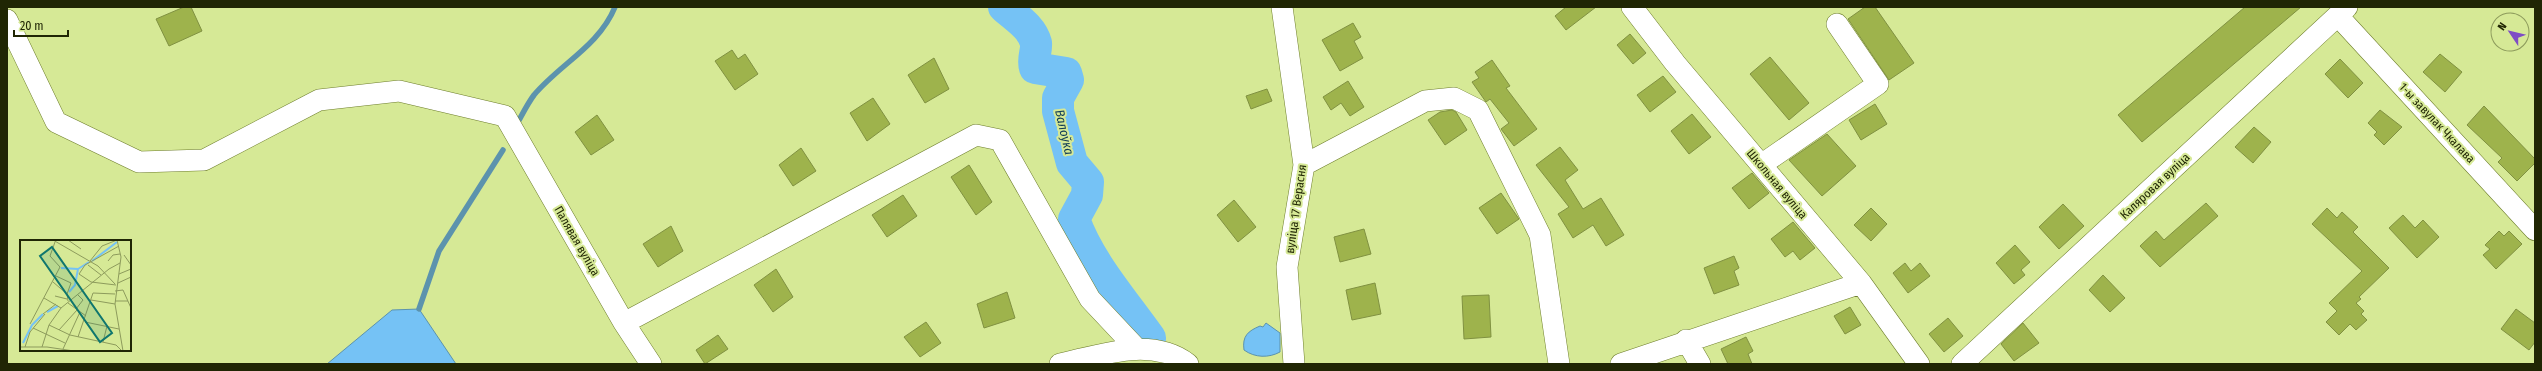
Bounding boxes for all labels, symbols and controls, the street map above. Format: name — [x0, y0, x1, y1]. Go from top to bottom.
scale bar — [14, 12, 68, 38]
north arrow — [2490, 12, 2530, 52]
text: 20 m — [20, 19, 44, 33]
text: N — [2495, 20, 2509, 33]
street label: 1-ы завулак Чкалава — [2396, 80, 2478, 166]
water label: Валоўка — [1052, 108, 1077, 156]
street label: Школьная вуліца — [1744, 146, 1810, 222]
street label: Каляровая вуліца — [2117, 150, 2193, 222]
street label: вуліца 17 Верасня — [1283, 164, 1309, 254]
street label: Палявая вуліца — [551, 204, 603, 279]
inset map — [20, 240, 131, 351]

